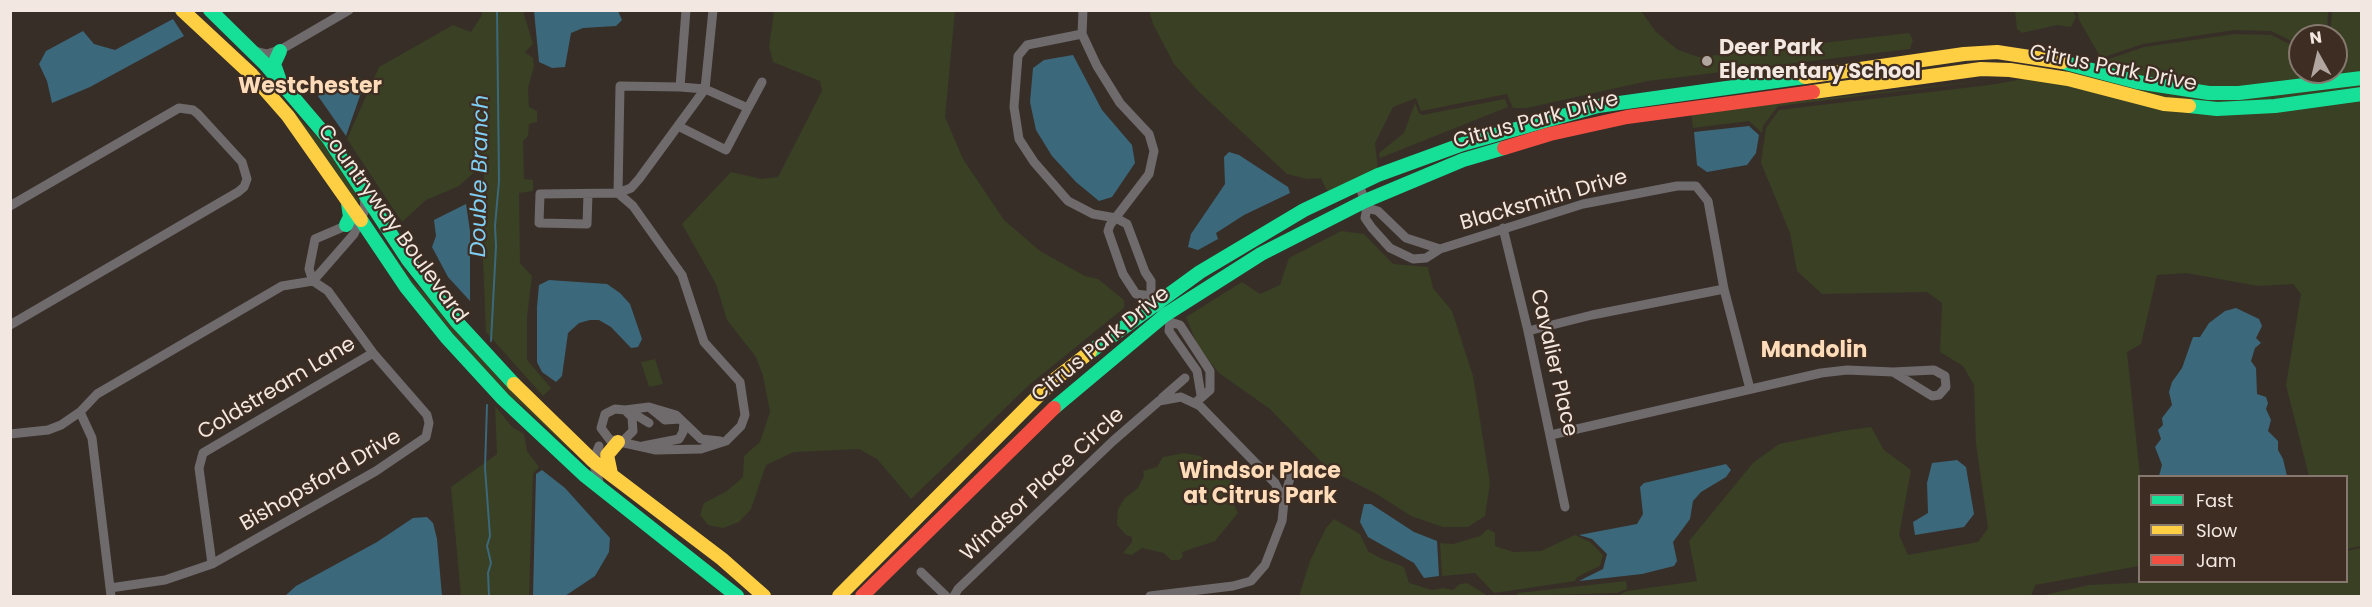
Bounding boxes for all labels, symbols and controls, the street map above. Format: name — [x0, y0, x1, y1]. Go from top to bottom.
north arrow — [2288, 24, 2348, 84]
text: N — [2308, 25, 2323, 50]
place label: Deer Park Elementary School — [1719, 36, 1921, 86]
street label: Citrus Park Drive — [2027, 40, 2199, 98]
marker: Deer Park Elementary School — [1700, 54, 1714, 68]
district label: Westchester — [238, 74, 382, 100]
street label: Citrus Park Drive — [1451, 87, 1621, 155]
water label: Double Branch — [466, 95, 496, 257]
street label: Countryway Boulevard — [312, 120, 472, 328]
street label: Blacksmith Drive — [1457, 165, 1631, 237]
street label: Citrus Park Drive — [1027, 282, 1175, 408]
street label: Cavalier Place — [1524, 287, 1582, 439]
street label: Coldstream Lane — [194, 332, 360, 446]
district label: Mandolin — [1761, 338, 1867, 364]
street label: Windsor Place Circle — [956, 403, 1130, 567]
street label: Bishopsford Drive — [236, 425, 406, 537]
district label: Windsor Place at Citrus Park — [1179, 459, 1341, 511]
legend — [2138, 475, 2348, 583]
text: Fast — [2196, 488, 2233, 513]
text: Slow — [2196, 518, 2237, 543]
text: Jam — [2196, 548, 2236, 573]

